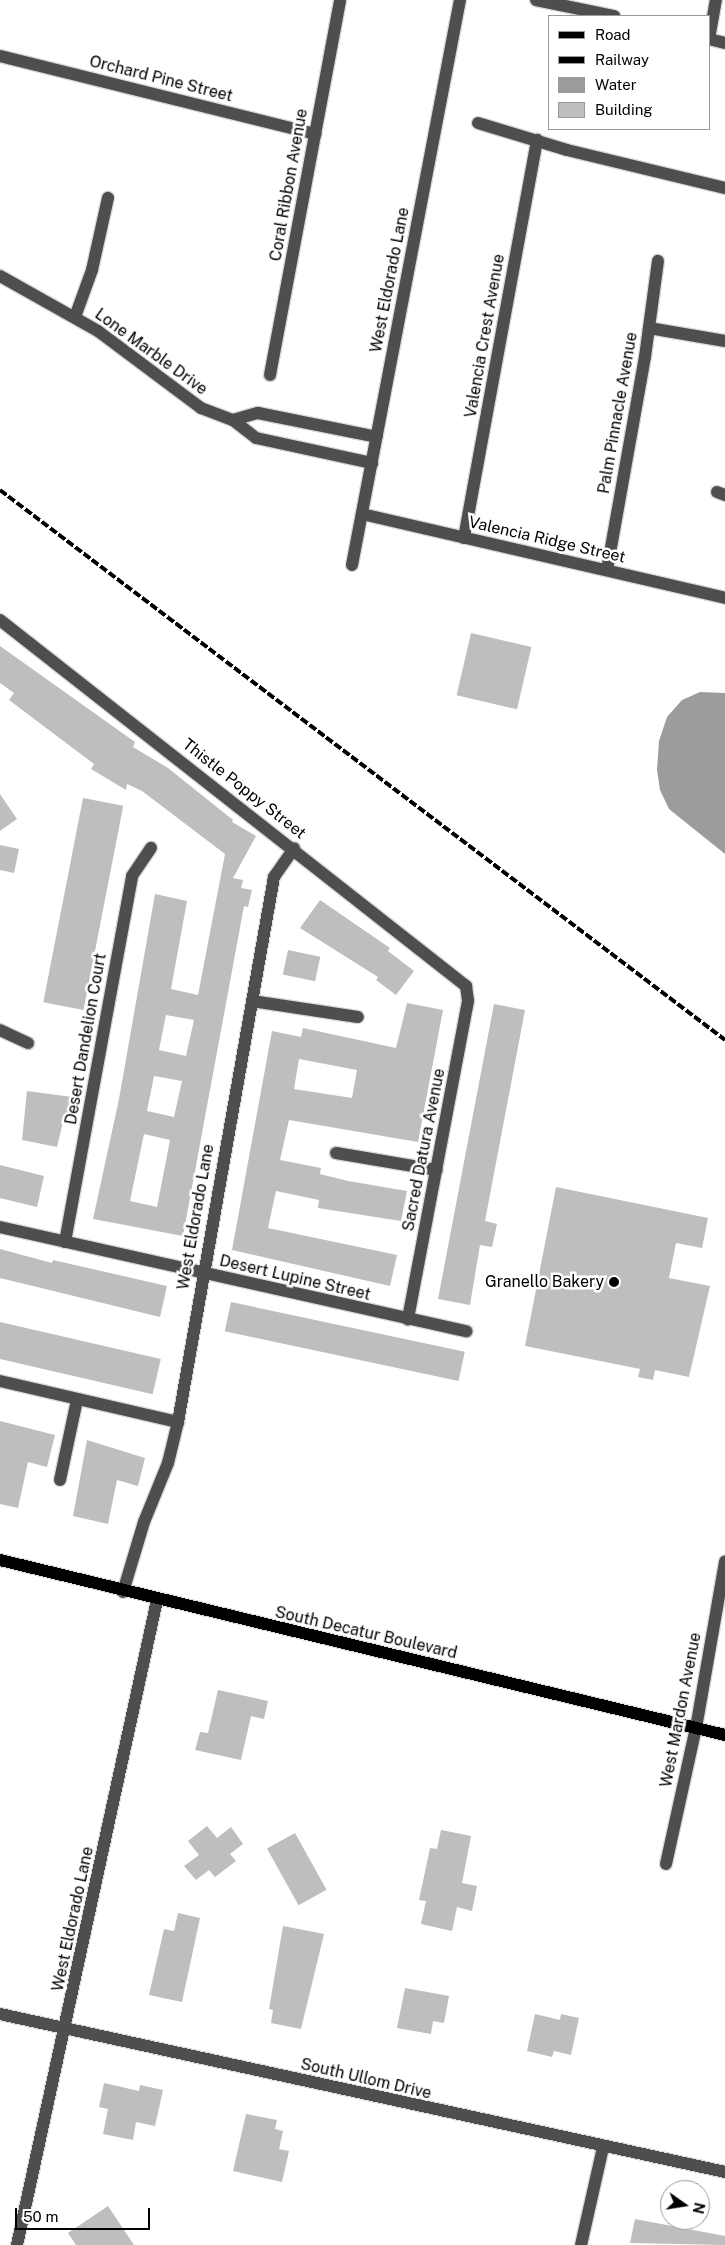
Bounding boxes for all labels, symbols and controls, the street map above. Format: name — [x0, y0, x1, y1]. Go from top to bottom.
legend — [548, 15, 710, 130]
text: Road — [595, 26, 631, 43]
text: Railway — [595, 51, 649, 68]
street label: Orchard Pine Street — [87, 52, 235, 106]
text: Water — [595, 76, 637, 93]
text: Building — [595, 101, 653, 118]
street label: Coral Ribbon Avenue — [266, 107, 312, 263]
street label: West Eldorado Lane — [366, 206, 414, 354]
street label: Valencia Crest Avenue — [461, 253, 509, 419]
street label: Lone Marble Drive — [91, 305, 211, 399]
street label: Palm Pinnacle Avenue — [594, 331, 642, 495]
street label: Valencia Ridge Street — [467, 513, 627, 567]
street label: Thistle Poppy Street — [178, 735, 310, 843]
street label: Desert Dandelion Court — [61, 952, 111, 1126]
street label: Sacred Datura Avenue — [399, 1067, 449, 1233]
street label: West Eldorado Lane — [174, 1143, 218, 1291]
street label: Desert Lupine Street — [218, 1251, 372, 1305]
place label: Granello Bakery — [485, 1272, 604, 1292]
marker: Granello Bakery — [608, 1276, 620, 1288]
street label: South Decatur Boulevard — [273, 1603, 459, 1663]
street label: West Mardon Avenue — [657, 1631, 705, 1789]
street label: West Eldorado Lane — [48, 1845, 98, 1993]
street label: South Ullom Drive — [299, 2055, 433, 2103]
north arrow — [660, 2180, 710, 2230]
scale bar — [18, 2198, 152, 2230]
text: N — [690, 2201, 708, 2215]
text: 50 m — [23, 2208, 58, 2225]

